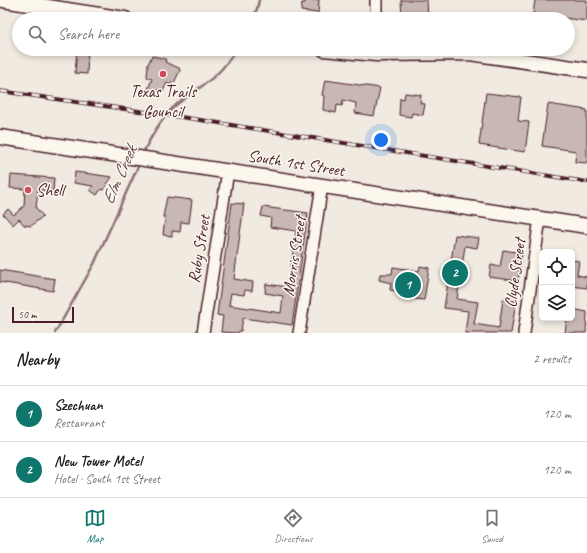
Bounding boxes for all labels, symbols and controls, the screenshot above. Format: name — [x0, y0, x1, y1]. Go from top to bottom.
search box — [12, 12, 575, 56]
icon: search — [26, 23, 48, 45]
text: Search here — [58, 25, 119, 44]
marker: Texas Trails Council — [158, 69, 168, 79]
place label: Texas Trails Council — [130, 81, 197, 122]
your location — [371, 130, 391, 150]
water label: Elm Creek — [97, 139, 143, 207]
street label: South 1st Street — [246, 145, 348, 181]
place label: Shell — [36, 180, 67, 201]
marker: Shell — [23, 185, 33, 195]
street label: Ruby Street — [183, 211, 215, 285]
street label: Morris Street — [277, 212, 311, 297]
street label: Clyde Street — [500, 235, 531, 309]
map controls — [539, 249, 575, 321]
button: locate — [539, 249, 575, 285]
pin: 2 — [442, 258, 468, 288]
pin: 1 — [395, 270, 421, 300]
button: layers — [539, 285, 575, 321]
scale bar — [12, 305, 74, 324]
text: 50 m — [18, 307, 37, 321]
text: Nearby — [16, 349, 59, 370]
text: 2 results — [533, 351, 571, 367]
text: Szechuan — [54, 396, 103, 415]
text: 1 — [26, 406, 32, 422]
text: 120 m — [543, 406, 571, 422]
text: Restaurant — [54, 415, 104, 431]
text: New Tower Motel — [54, 452, 142, 471]
text: 2 — [26, 462, 32, 478]
text: 120 m — [543, 462, 571, 478]
text: Hotel · South 1st Street — [54, 471, 160, 487]
tab: Map — [84, 507, 106, 545]
tab: Directions — [274, 507, 313, 545]
tab: Saved — [481, 507, 503, 545]

